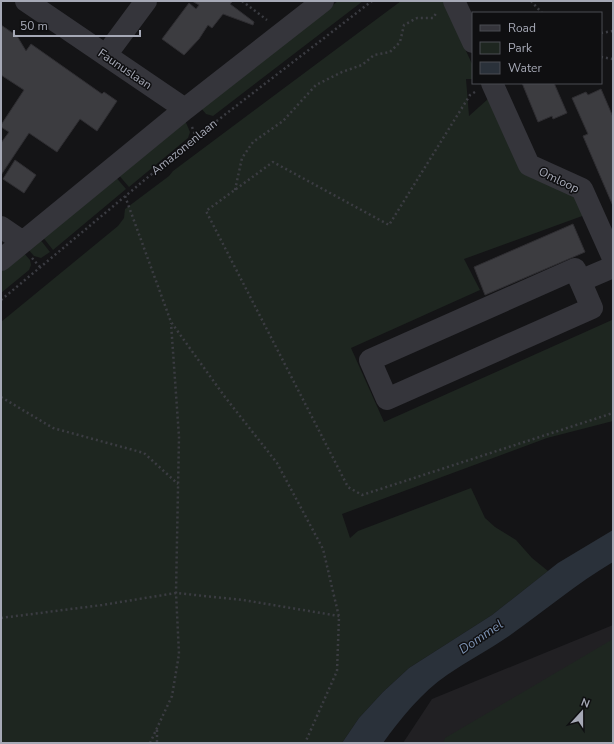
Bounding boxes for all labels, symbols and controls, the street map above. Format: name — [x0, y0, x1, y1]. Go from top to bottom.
scale bar — [14, 12, 140, 38]
legend — [472, 12, 602, 84]
text: 50 m — [20, 18, 48, 34]
text: Road — [508, 20, 536, 36]
text: Park — [508, 40, 533, 56]
street label: Faunuslaan — [95, 45, 155, 93]
text: Water — [508, 60, 542, 76]
street label: Amazonenlaan — [148, 115, 220, 179]
street label: Omloop — [536, 163, 582, 197]
water label: Dommel — [455, 616, 507, 658]
north arrow — [562, 692, 602, 732]
text: N — [579, 695, 592, 712]

